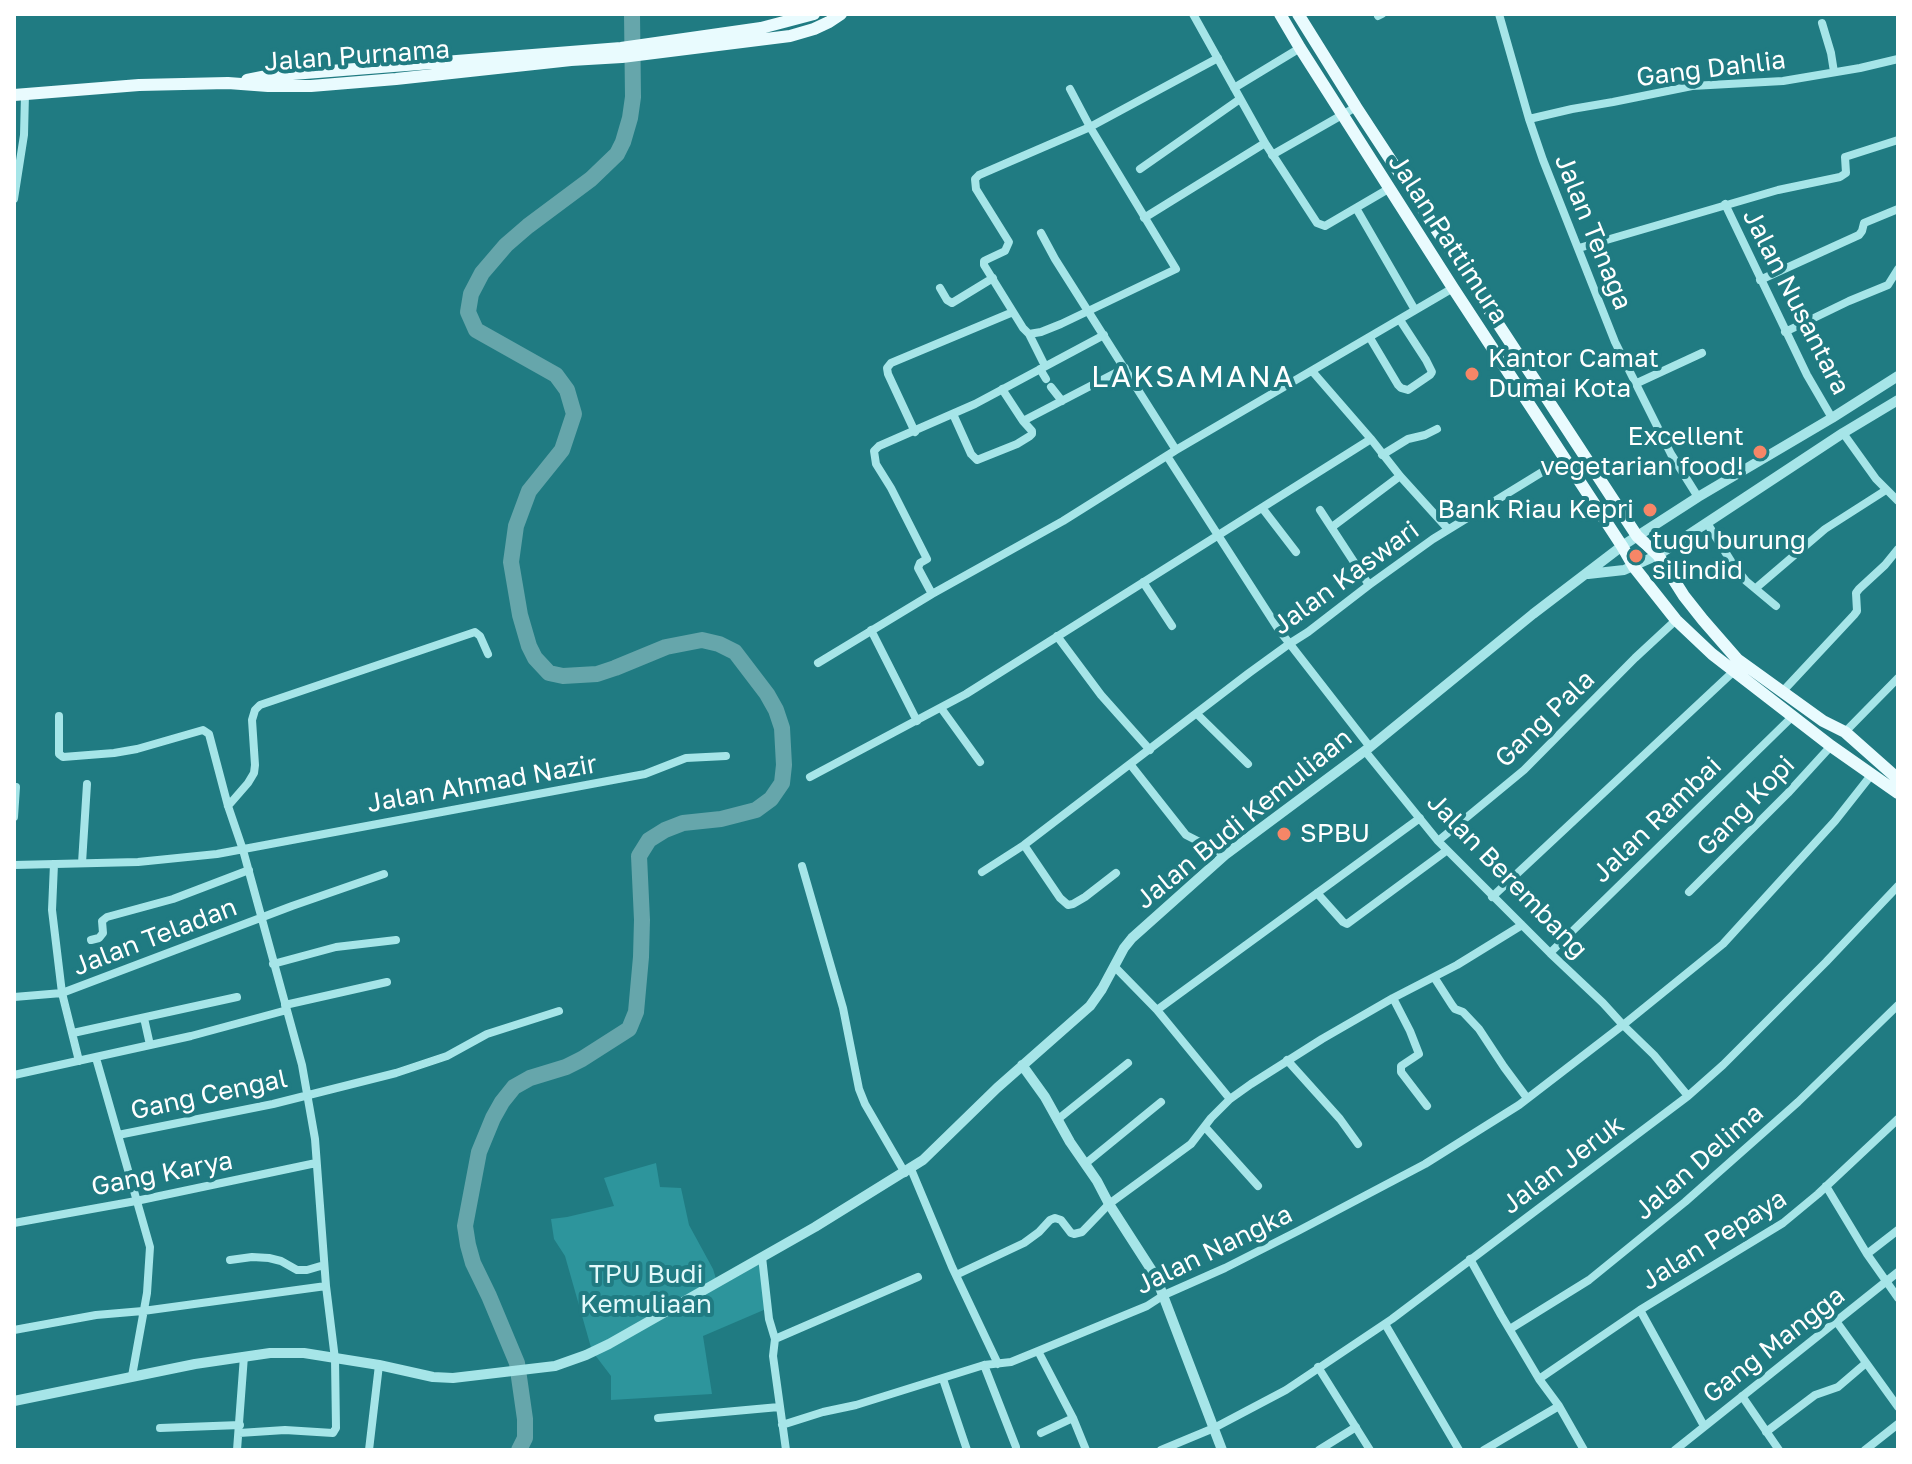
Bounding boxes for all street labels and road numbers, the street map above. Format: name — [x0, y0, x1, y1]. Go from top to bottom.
street label: Jalan Purnama — [263, 34, 451, 78]
street label: Gang Dahlia — [1634, 44, 1788, 94]
street label: Jalan Pattimura — [1381, 148, 1515, 330]
street label: Jalan Tenaga — [1548, 150, 1638, 314]
street label: Jalan Nusantara — [1736, 204, 1856, 400]
street label: Jalan Kaswari — [1267, 515, 1425, 641]
street label: Gang Pala — [1489, 664, 1601, 774]
street label: Jalan Budi Kemuliaan — [1130, 722, 1358, 916]
street label: Jalan Ahmad Nazir — [365, 748, 599, 820]
street label: Gang Kopi — [1691, 749, 1801, 863]
street label: Jalan Rambai — [1586, 751, 1728, 889]
street label: Jalan Berembang — [1420, 787, 1594, 965]
street label: Jalan Teladan — [69, 891, 241, 983]
street label: Gang Cengal — [128, 1063, 290, 1127]
street label: Jalan Delima — [1628, 1097, 1770, 1227]
street label: Jalan Jeruk — [1496, 1109, 1630, 1221]
street label: Gang Karya — [89, 1145, 235, 1203]
street label: Jalan Pepaya — [1636, 1183, 1792, 1297]
street label: Jalan Nangka — [1131, 1199, 1297, 1301]
street label: Gang Mangga — [1697, 1280, 1851, 1410]

